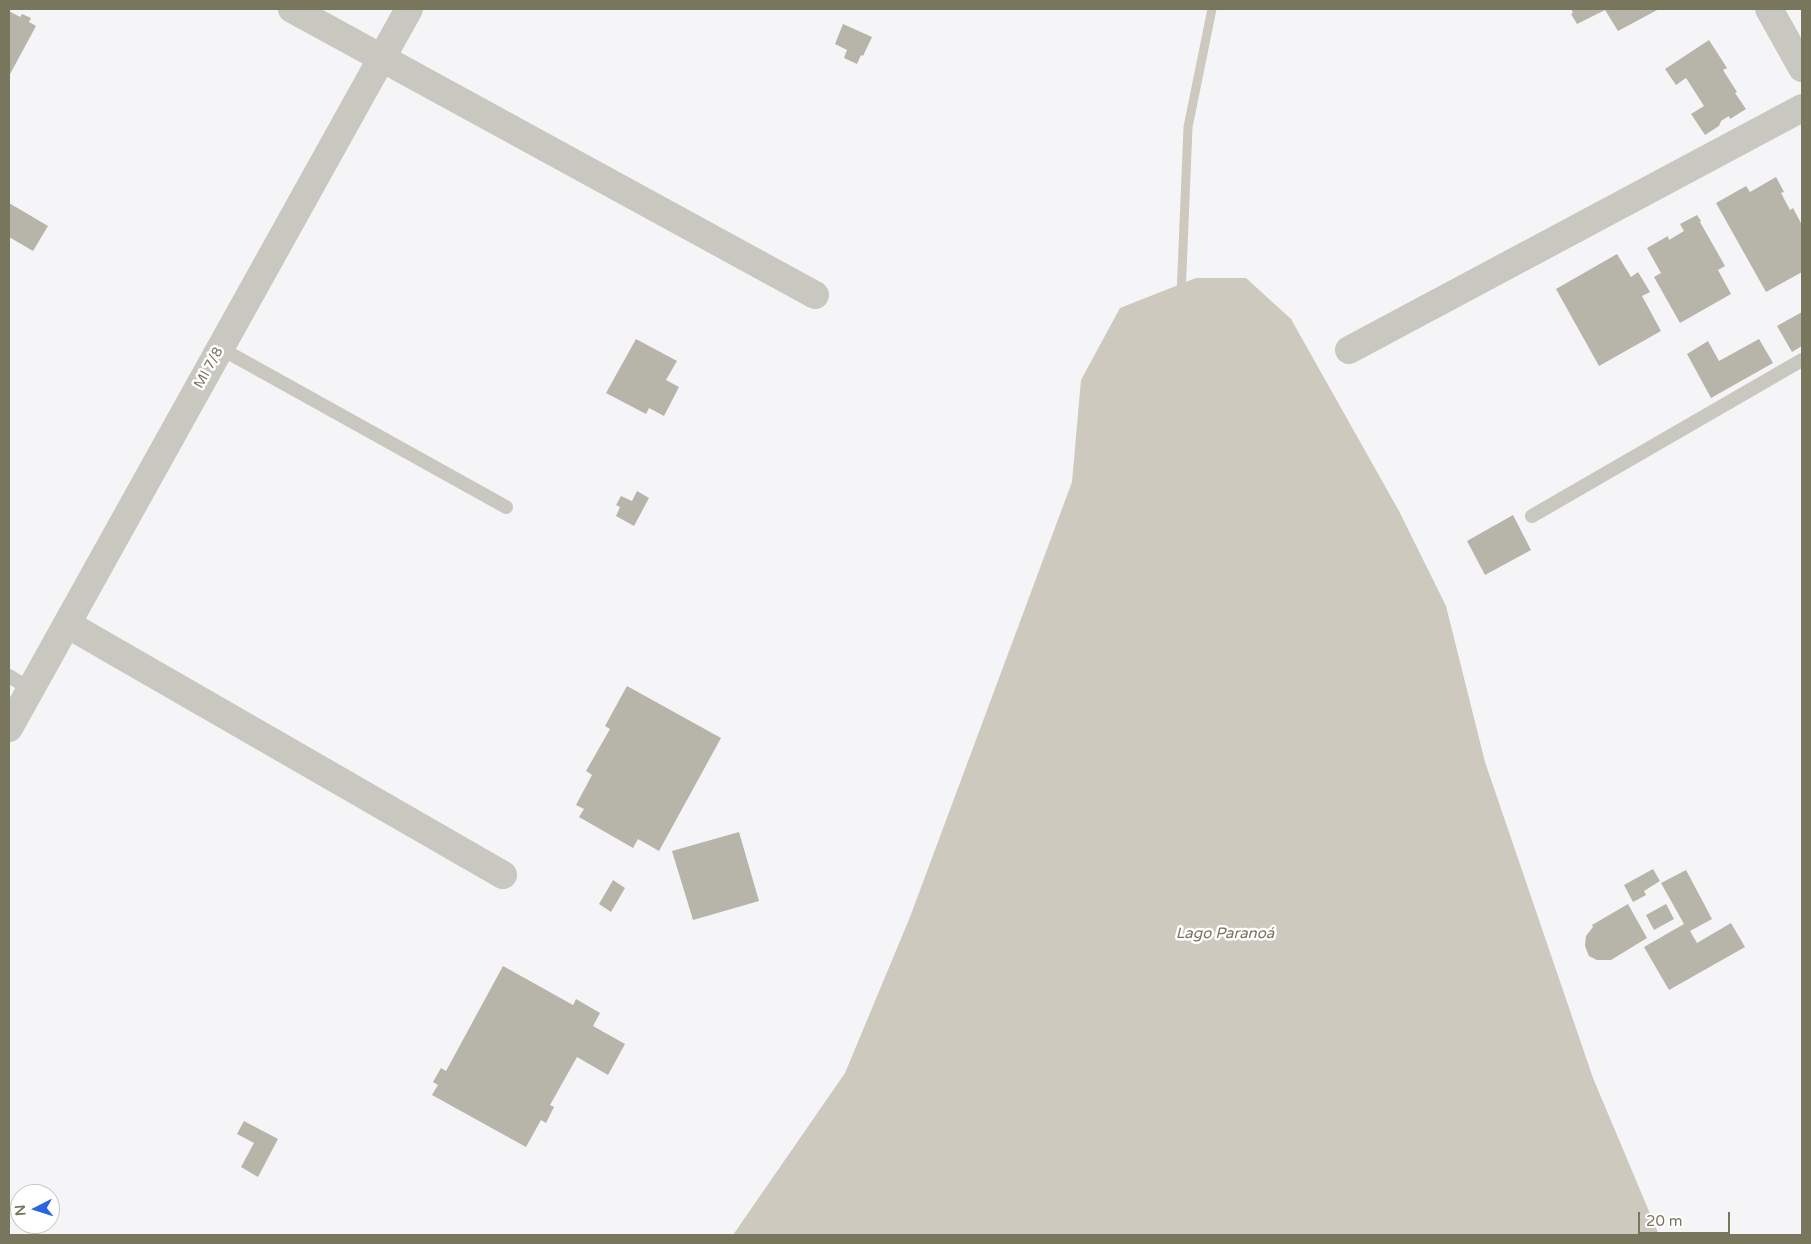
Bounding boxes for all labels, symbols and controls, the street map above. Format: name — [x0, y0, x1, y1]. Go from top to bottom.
street label: MI 7/8 — [191, 345, 227, 391]
water label: Lago Paranoá — [1176, 925, 1274, 943]
north arrow — [10, 1184, 60, 1234]
scale bar — [1641, 1202, 1734, 1234]
text: N — [12, 1204, 30, 1217]
text: 20 m — [1646, 1212, 1683, 1230]

